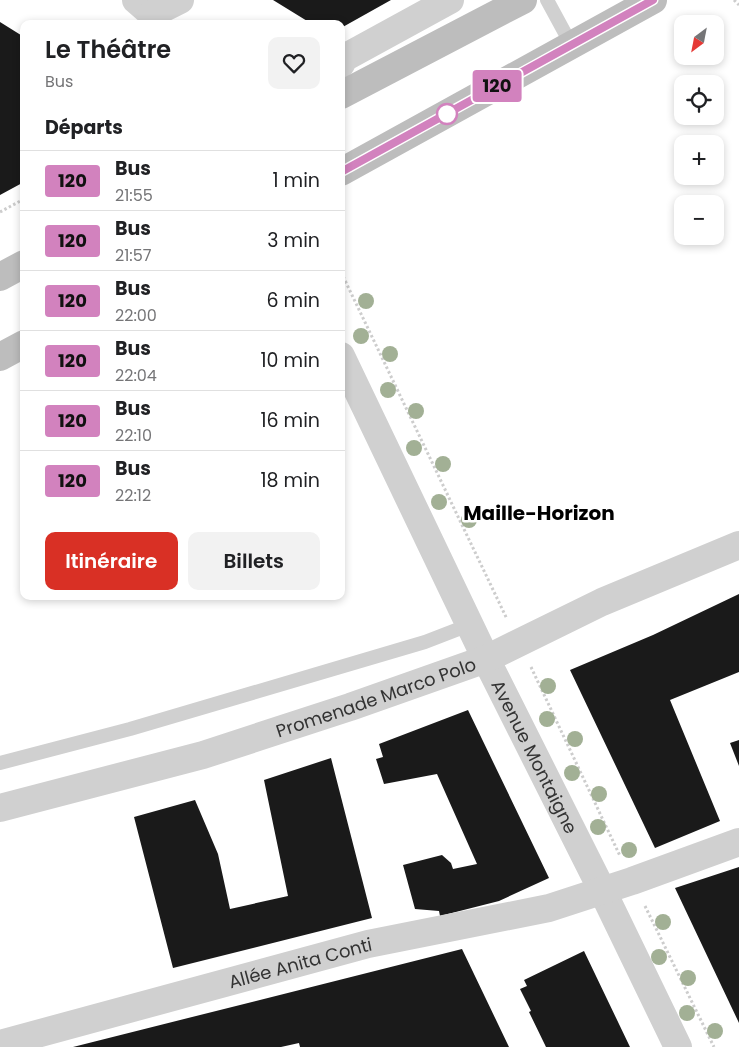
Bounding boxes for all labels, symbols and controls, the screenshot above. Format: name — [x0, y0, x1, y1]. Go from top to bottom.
north arrow — [674, 15, 724, 65]
map controls — [674, 15, 724, 245]
text: Le Théâtre — [45, 33, 171, 66]
button: heart — [268, 37, 320, 89]
text: Bus — [45, 70, 73, 93]
line badge: 120 — [468, 70, 526, 102]
text: 120 — [483, 73, 511, 98]
button: locate — [674, 75, 724, 125]
unlabelled marker — [436, 103, 458, 125]
text: Départs — [45, 114, 123, 141]
button: + — [674, 135, 724, 185]
text: Bus — [115, 155, 151, 182]
text: 1 min — [272, 167, 320, 194]
text: 120 — [58, 168, 87, 193]
text: 21:55 — [115, 184, 153, 207]
button: − — [674, 195, 724, 245]
text: Bus — [115, 215, 151, 242]
text: 3 min — [267, 227, 320, 254]
text: 120 — [58, 228, 87, 253]
text: 21:57 — [115, 244, 152, 267]
text: Bus — [115, 275, 151, 302]
text: 6 min — [266, 287, 320, 314]
text: 120 — [58, 288, 87, 313]
text: 22:00 — [115, 304, 157, 327]
text: Bus — [115, 335, 151, 362]
text: 10 min — [261, 347, 320, 374]
text: 120 — [58, 348, 87, 373]
text: 22:04 — [115, 364, 157, 387]
text: Bus — [115, 395, 151, 422]
text: 16 min — [260, 407, 320, 434]
text: 120 — [58, 408, 87, 433]
text: 22:10 — [115, 424, 152, 447]
text: Bus — [115, 455, 151, 482]
text: 18 min — [260, 467, 320, 494]
text: 120 — [58, 468, 87, 493]
text: 22:12 — [115, 484, 151, 507]
district label: Maille-Horizon — [463, 499, 615, 527]
button: Itinéraire — [45, 532, 178, 590]
button: Billets — [188, 532, 320, 590]
street label: Promenade Marco Polo — [273, 651, 479, 743]
street label: Avenue Montaigne — [486, 675, 584, 838]
street label: Allée Anita Conti — [226, 931, 374, 994]

